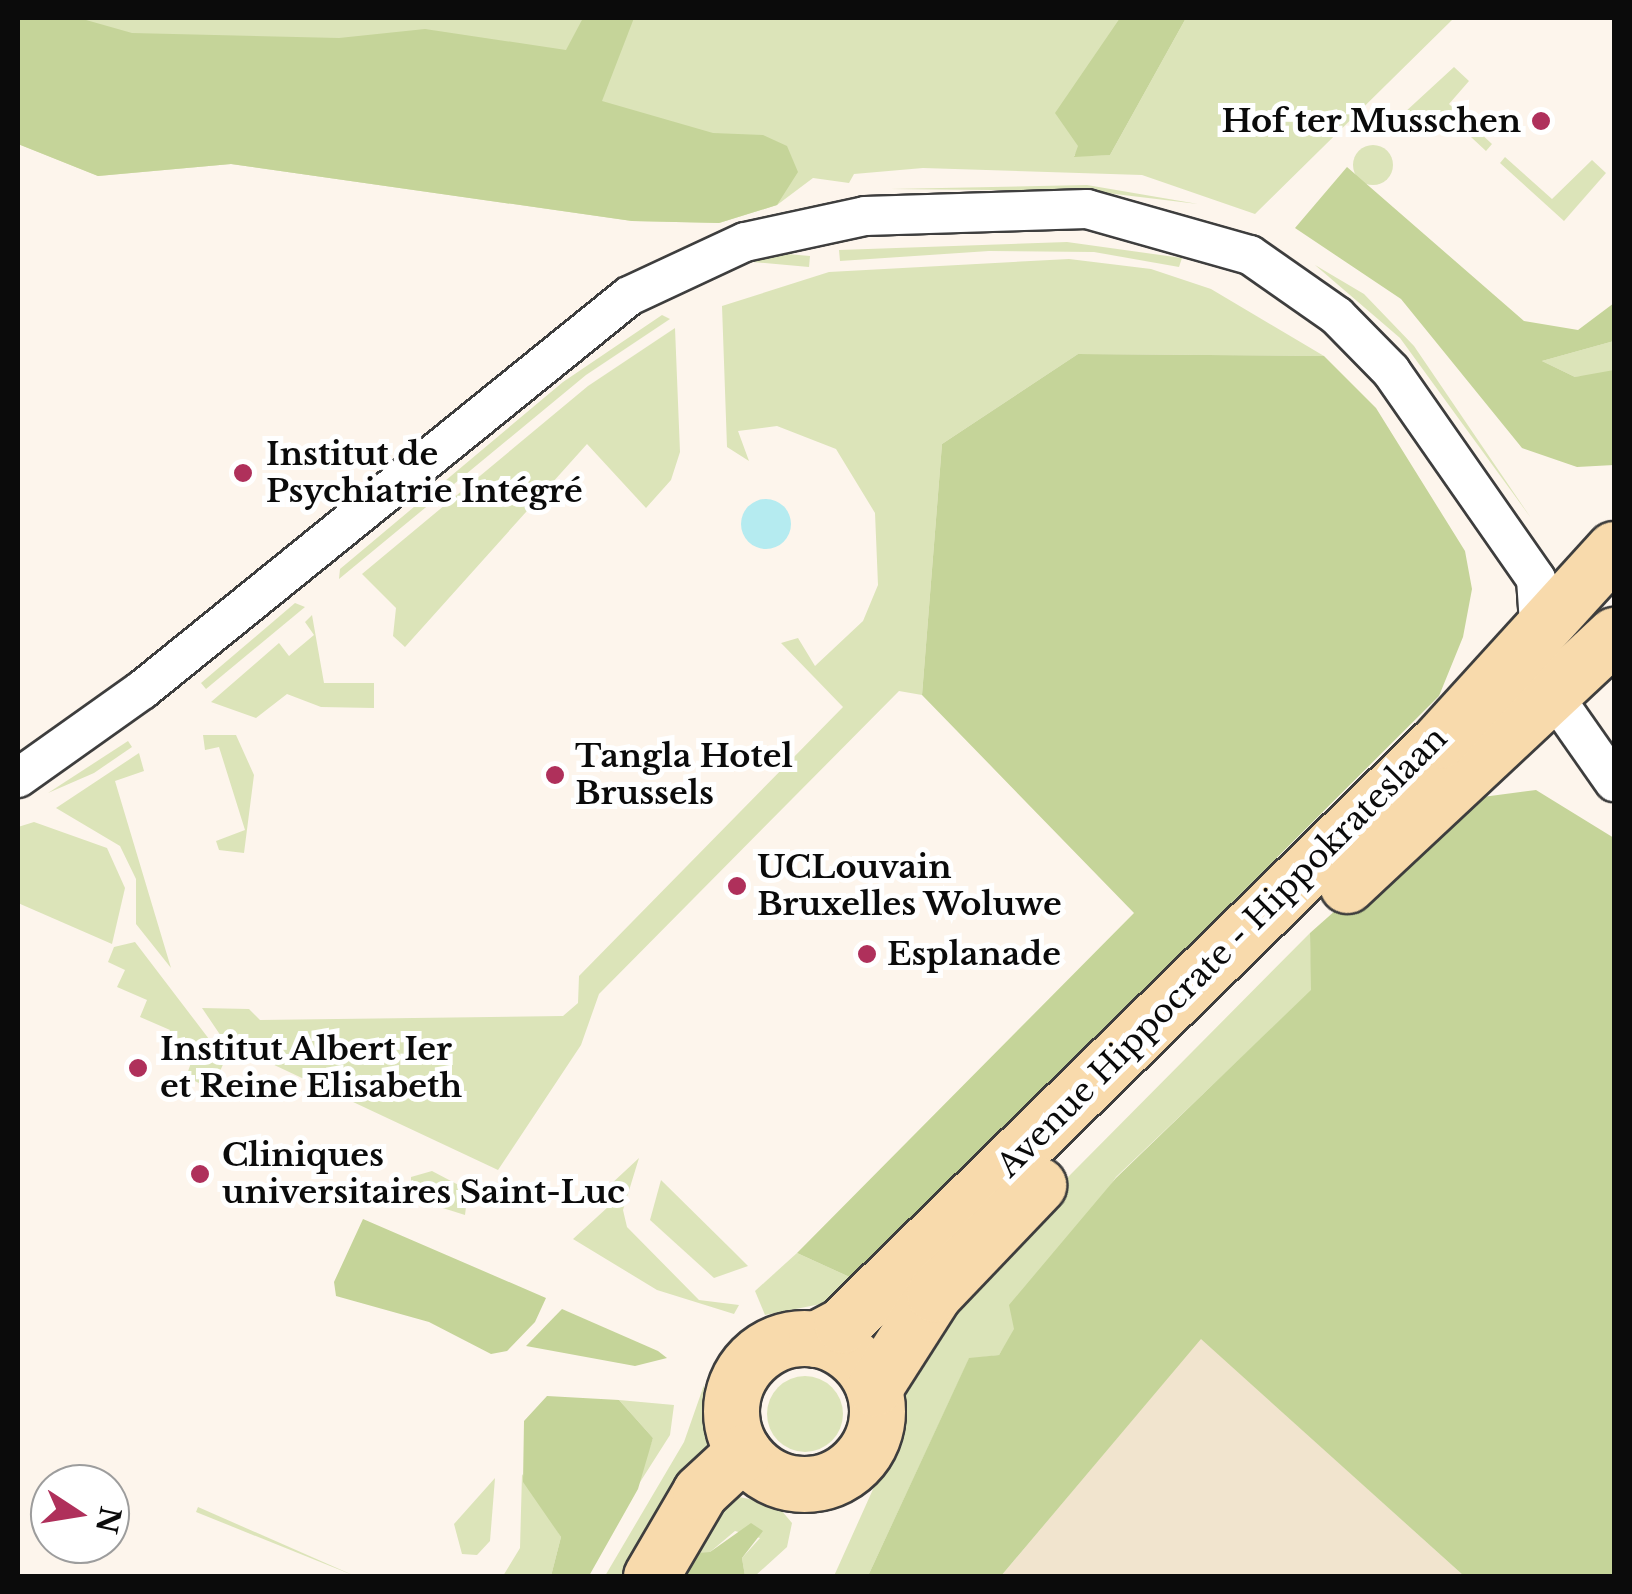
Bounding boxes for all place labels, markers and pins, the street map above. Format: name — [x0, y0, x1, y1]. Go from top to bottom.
place label: Hof ter Musschen — [1221, 102, 1521, 140]
marker: Hof ter Musschen — [1530, 110, 1552, 132]
place label: Institut de Psychiatrie Intégré — [266, 436, 583, 511]
marker: Institut de Psychiatrie Intégré — [230, 460, 256, 486]
place label: Tangla Hotel Brussels — [575, 738, 793, 813]
marker: Tangla Hotel Brussels — [544, 764, 566, 786]
place label: UCLouvain Bruxelles Woluwe — [757, 849, 1063, 924]
marker: UCLouvain Bruxelles Woluwe — [726, 875, 748, 897]
place label: Esplanade — [887, 935, 1061, 973]
marker: Esplanade — [856, 943, 878, 965]
place label: Institut Albert Ier et Reine Elisabeth — [160, 1031, 462, 1106]
marker: Institut Albert Ier et Reine Elisabeth — [125, 1055, 151, 1081]
place label: Cliniques universitaires Saint-Luc — [222, 1137, 625, 1212]
marker: Cliniques universitaires Saint-Luc — [187, 1161, 213, 1187]

